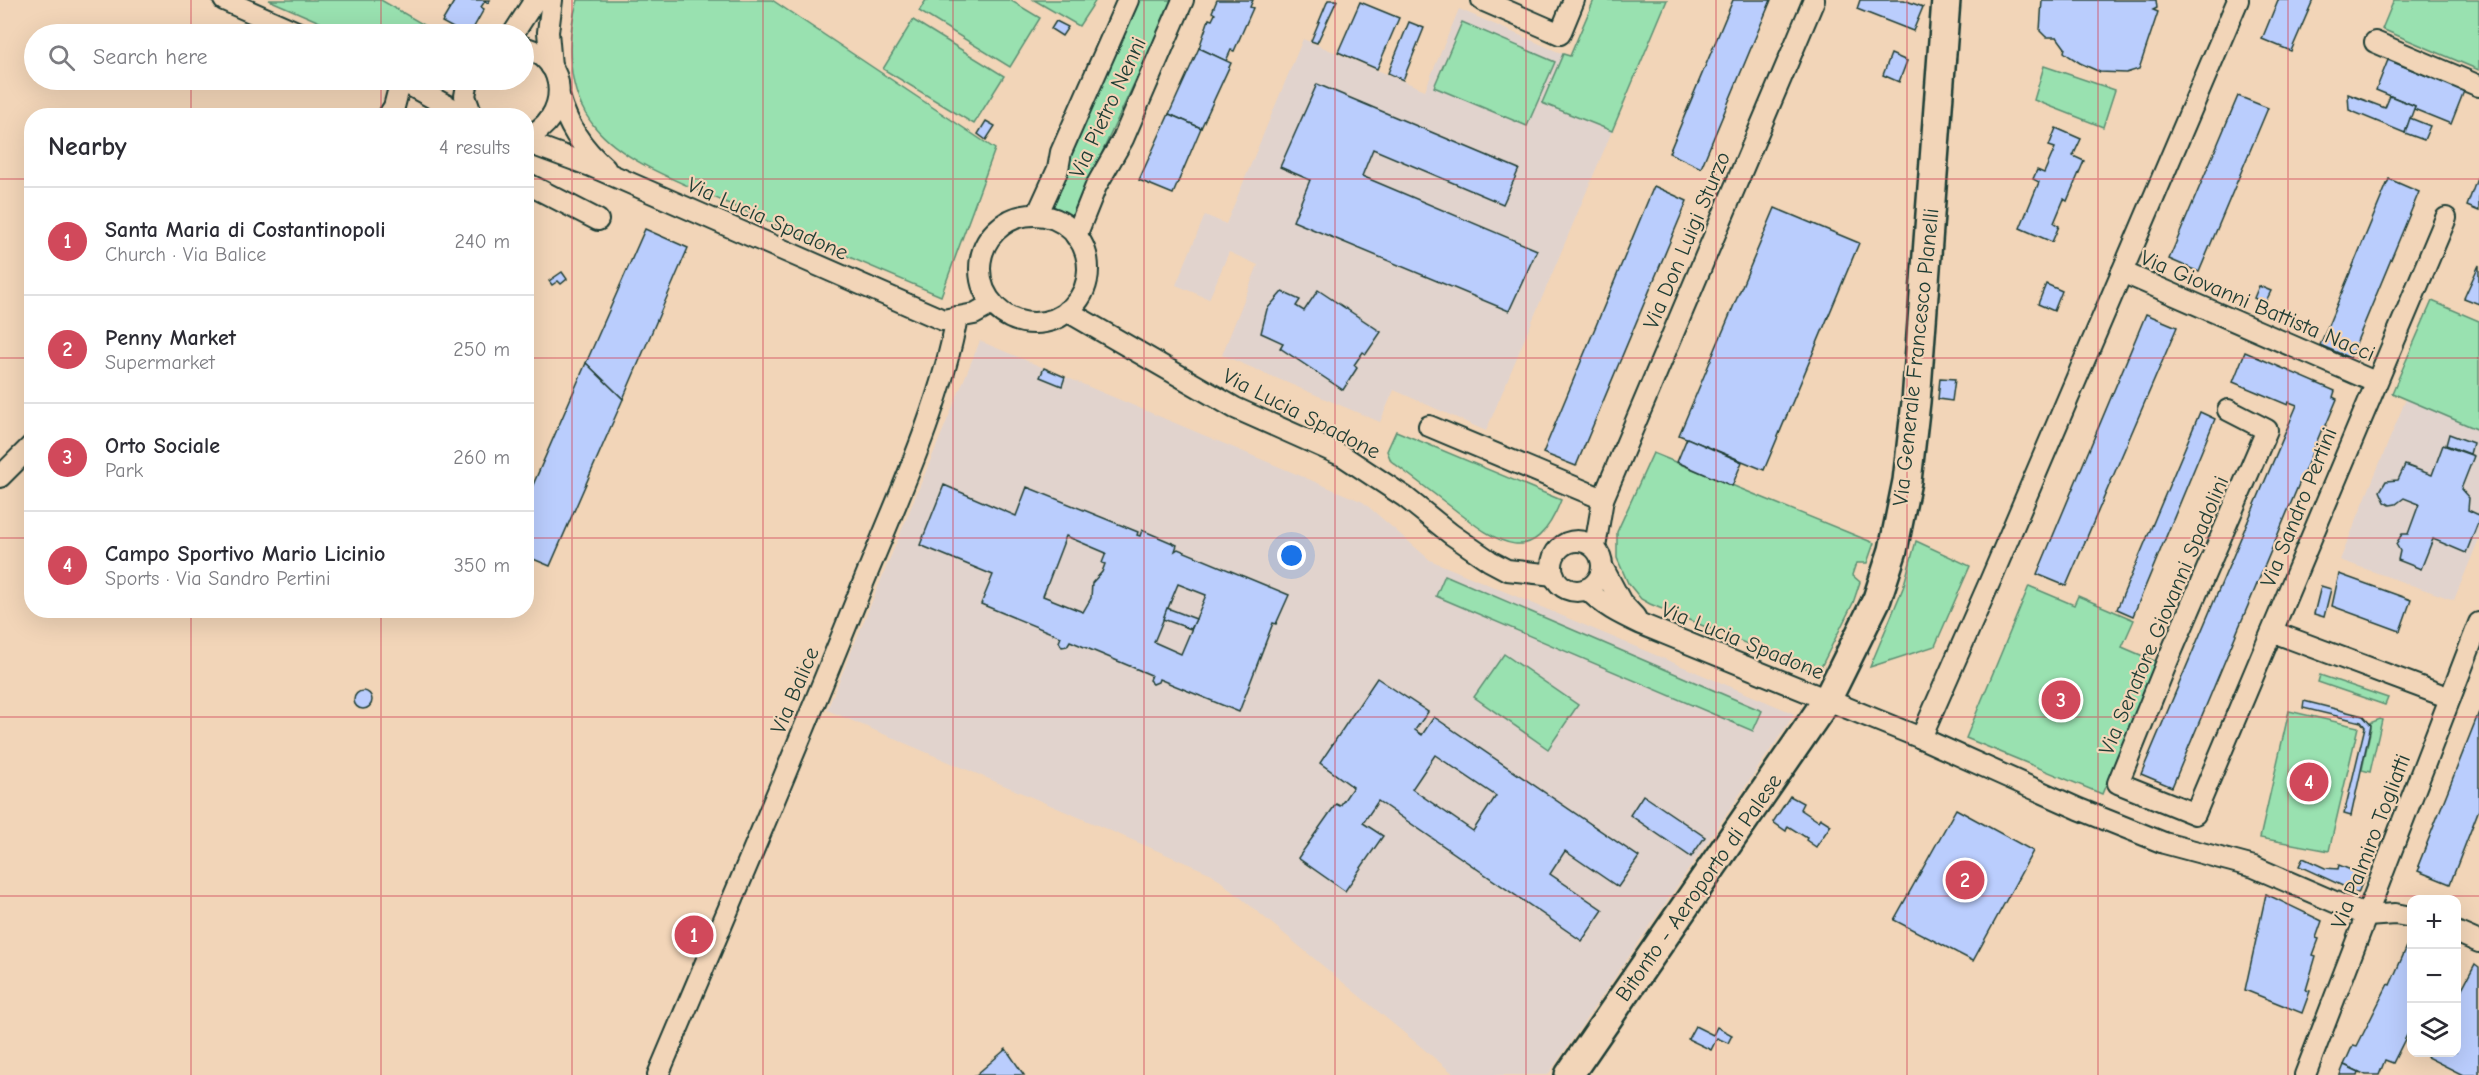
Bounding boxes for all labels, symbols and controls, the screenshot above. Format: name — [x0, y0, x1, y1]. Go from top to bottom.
search box — [24, 24, 534, 90]
street label: Via Pietro Nenni — [1064, 33, 1152, 182]
icon: search — [45, 41, 78, 74]
text: Search here — [93, 44, 208, 70]
text: Nearby — [48, 132, 127, 162]
text: 4 results — [439, 136, 510, 159]
street label: Via Don Luigi Sturzo — [1638, 148, 1736, 333]
street label: Via Lucia Spadone — [683, 172, 852, 266]
street label: Via Generale Francesco Planelli — [1887, 207, 1945, 507]
text: Santa Maria di Costantinopoli — [105, 217, 386, 243]
text: 1 — [64, 230, 71, 253]
text: 240 m — [455, 230, 510, 253]
text: Church · Via Balice — [105, 243, 266, 266]
street label: Via Giovanni Battista Nacci — [2136, 245, 2379, 367]
text: Penny Market — [105, 325, 236, 351]
text: 2 — [63, 338, 72, 361]
text: 250 m — [453, 338, 510, 361]
text: Supermarket — [105, 351, 215, 374]
street label: Via Lucia Spadone — [1218, 363, 1385, 465]
street label: Via Sandro Pertini — [2255, 424, 2343, 591]
text: Orto Sociale — [105, 433, 220, 459]
text: 3 — [63, 446, 72, 469]
text: 260 m — [453, 446, 510, 469]
text: Park — [105, 459, 143, 482]
street label: Via Senatore Giovanni Spadolini — [2093, 472, 2235, 759]
text: Campo Sportivo Mario Licinio — [105, 541, 385, 567]
your location — [1277, 541, 1306, 570]
text: 4 — [63, 554, 72, 577]
text: 350 m — [454, 554, 510, 577]
text: Sports · Via Sandro Pertini — [105, 567, 330, 590]
street label: Via Lucia Spadone — [1657, 596, 1828, 685]
street label: Via Balice — [765, 643, 825, 738]
pin: 3 — [2042, 678, 2080, 722]
street label: Via Palmiro Togliatti — [2326, 750, 2416, 932]
pin: 4 — [2290, 760, 2328, 804]
street label: Bitonto - Aeroporto di Palese — [1610, 769, 1788, 1006]
pin: 2 — [1946, 858, 1984, 902]
map controls — [2407, 895, 2461, 1057]
button: + — [2407, 895, 2461, 949]
pin: 1 — [674, 912, 714, 958]
button: − — [2407, 949, 2461, 1003]
button: layers — [2407, 1003, 2461, 1057]

